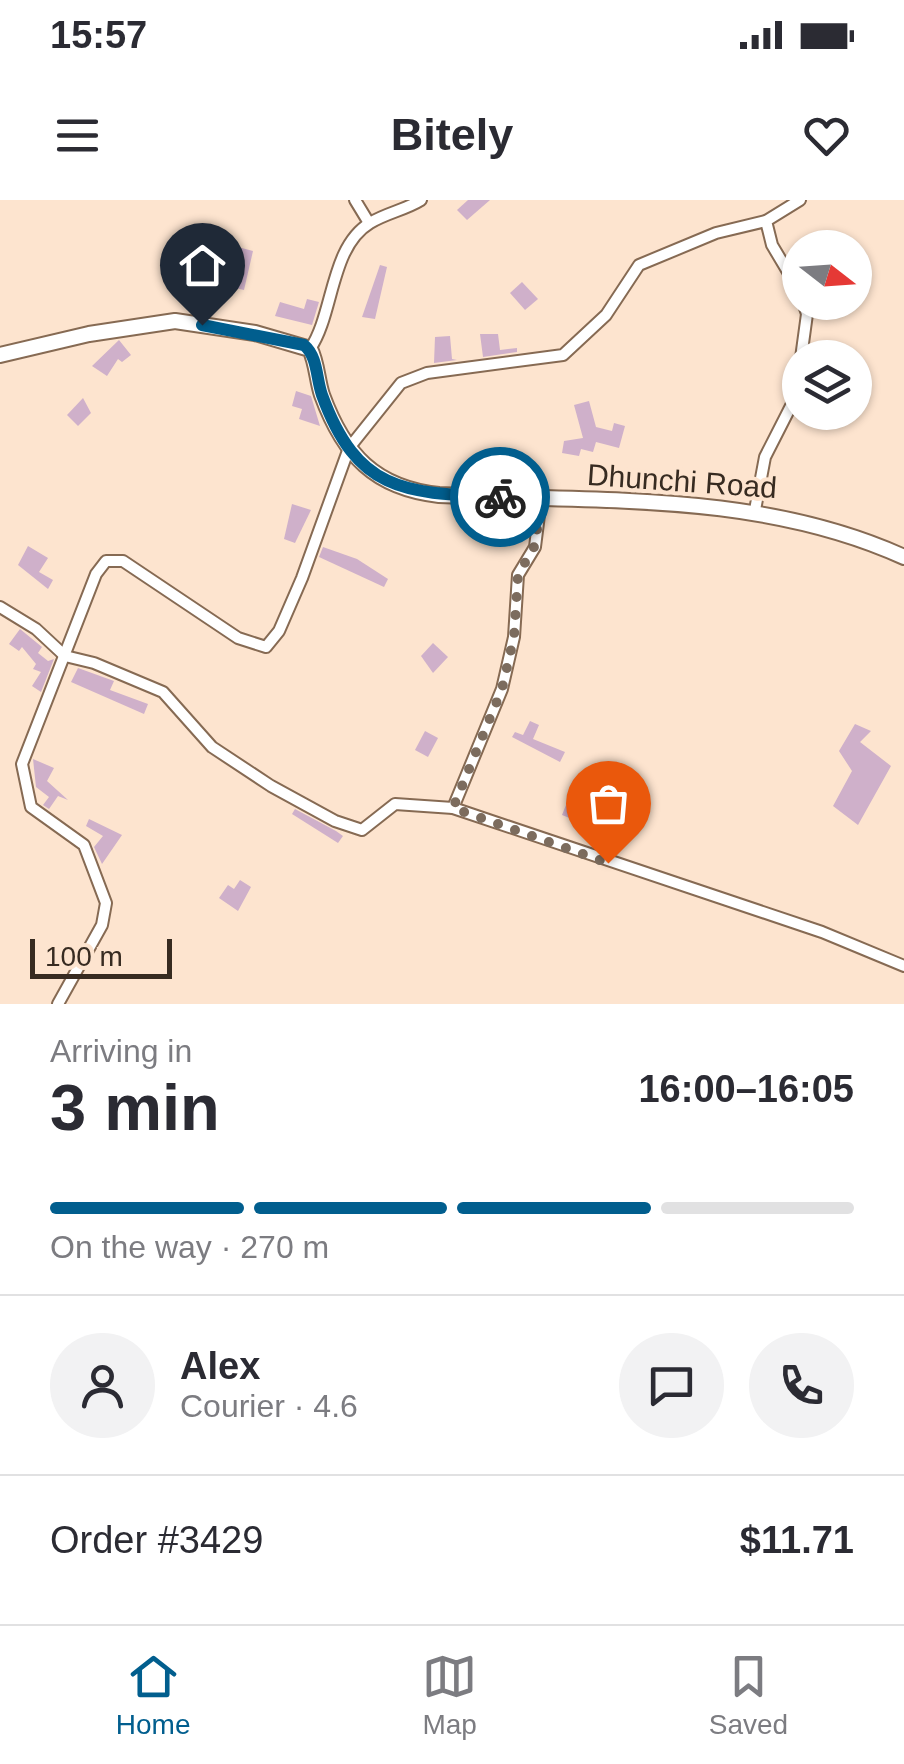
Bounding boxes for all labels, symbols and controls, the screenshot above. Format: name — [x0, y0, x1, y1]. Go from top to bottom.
text: 15:57 — [50, 14, 147, 56]
icon: menu — [50, 108, 105, 163]
icon: heart — [799, 108, 854, 163]
text: Bitely — [391, 109, 513, 160]
pin — [160, 223, 245, 326]
north arrow — [782, 230, 872, 320]
map controls — [782, 230, 872, 430]
icon: home — [175, 238, 230, 293]
button: layers — [782, 340, 872, 430]
courier — [450, 447, 550, 547]
street label: Dhunchi Road — [586, 458, 778, 504]
icon: bike — [473, 470, 528, 525]
pin — [566, 761, 651, 864]
icon: bag — [581, 776, 636, 831]
scale bar — [30, 934, 172, 978]
text: 100 m — [45, 941, 123, 972]
text: Arriving in — [50, 1033, 192, 1069]
text: 16:00–16:05 — [638, 1068, 854, 1110]
text: 3 min — [50, 1071, 220, 1144]
text: On the way · 270 m — [50, 1229, 329, 1265]
button: person — [50, 1333, 155, 1438]
button: chat — [619, 1333, 724, 1438]
button: phone — [749, 1333, 854, 1438]
text: Alex — [180, 1345, 260, 1387]
text: Courier · 4.6 — [180, 1388, 358, 1424]
text: Order #3429 — [50, 1519, 263, 1561]
text: $11.71 — [740, 1519, 854, 1561]
tab: Home — [116, 1649, 191, 1741]
tab: Map — [422, 1649, 477, 1741]
tab: Saved — [709, 1649, 788, 1741]

